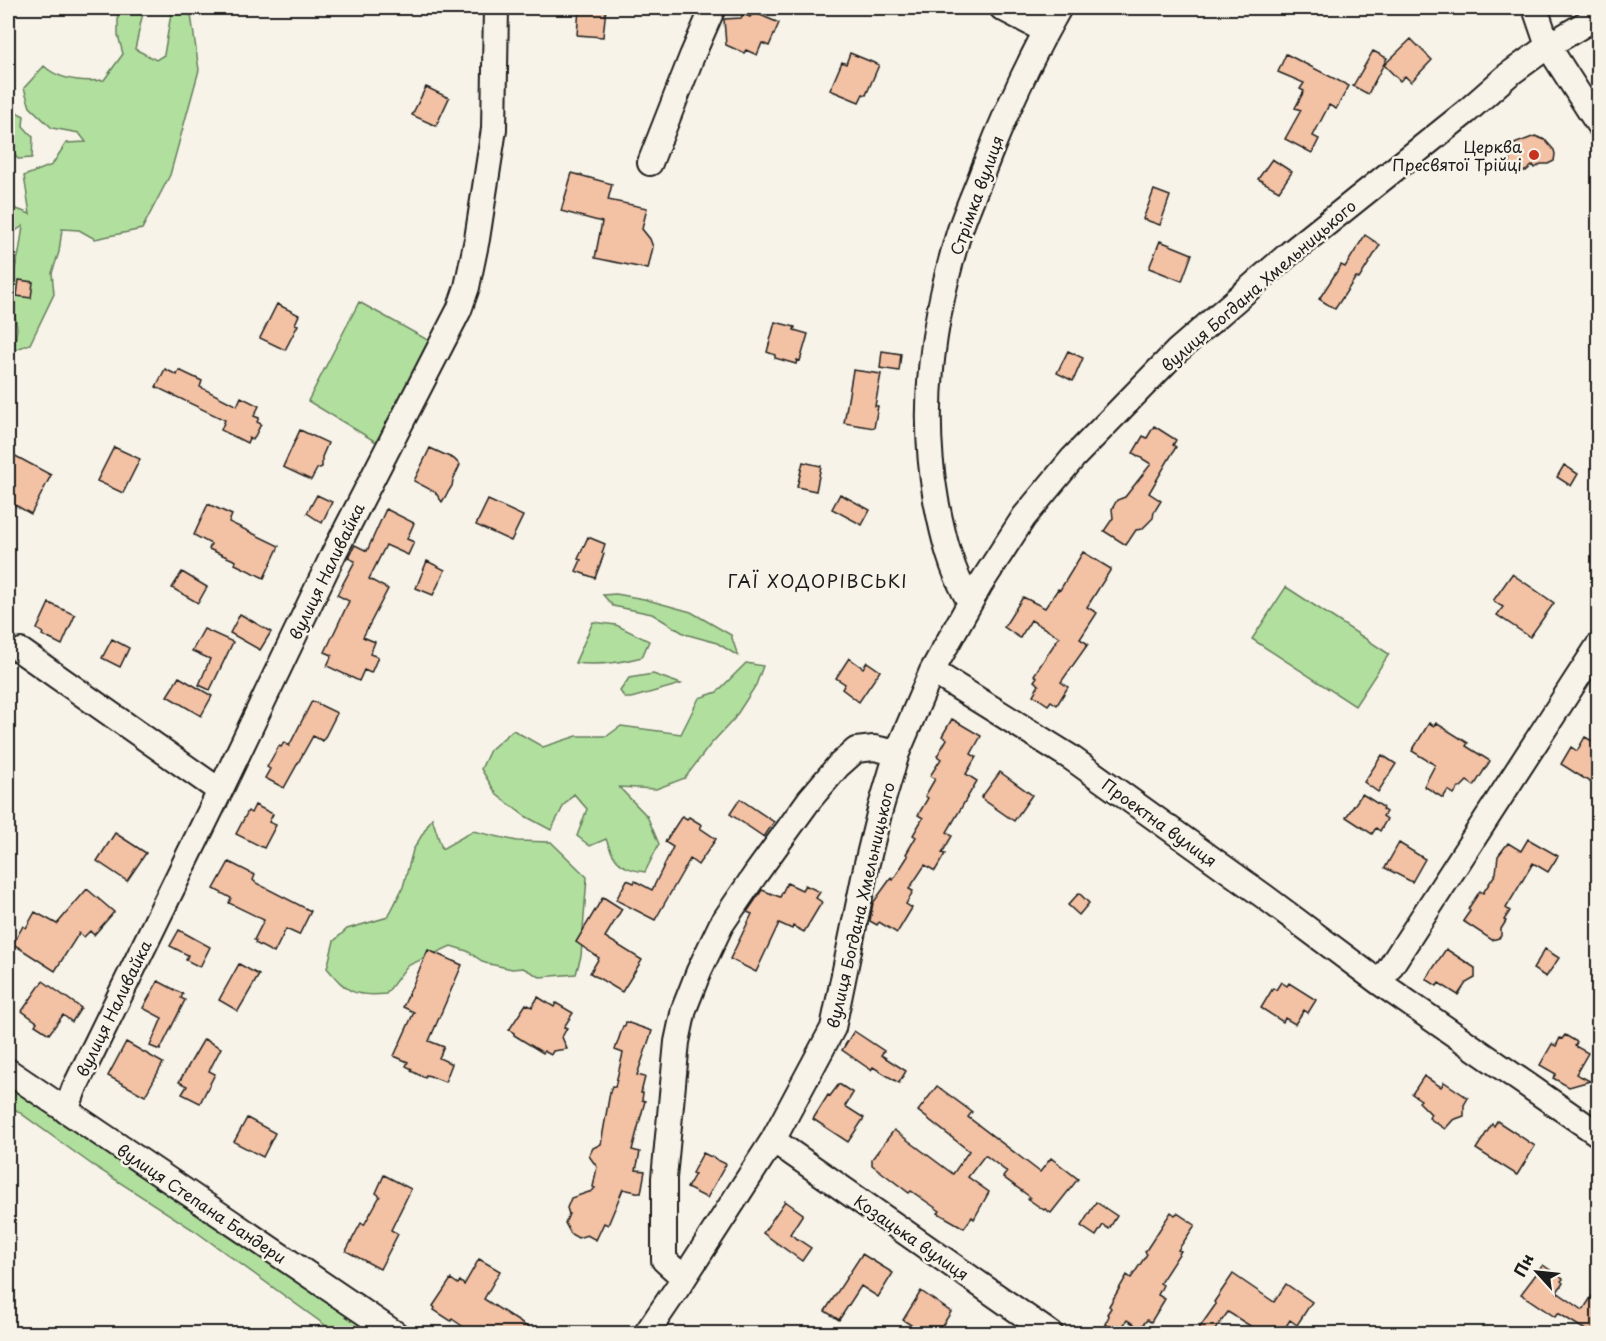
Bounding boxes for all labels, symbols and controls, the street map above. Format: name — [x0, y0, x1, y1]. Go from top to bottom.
street label: Стрімка вулиця — [943, 132, 1009, 258]
place label: Церква Пресвятої Трійці — [1392, 134, 1522, 176]
marker: Церква Пресвятої Трійці — [1527, 148, 1541, 162]
street label: вулиця Богдана Хмельницького — [1155, 193, 1361, 377]
street label: вулиця Наливайка — [283, 499, 370, 643]
district label: ГАЇ ХОДОРІВСЬКІ — [728, 567, 908, 594]
street label: Проектна вулиця — [1098, 772, 1222, 872]
street label: вулиця Богдана Хмельницького — [820, 780, 900, 1030]
street label: вулиця Наливайка — [70, 936, 157, 1080]
street label: вулиця Степана Бандери — [113, 1137, 291, 1269]
street label: Козацька вулиця — [850, 1188, 974, 1286]
north arrow — [1507, 1242, 1567, 1302]
text: Пн — [1507, 1249, 1539, 1281]

